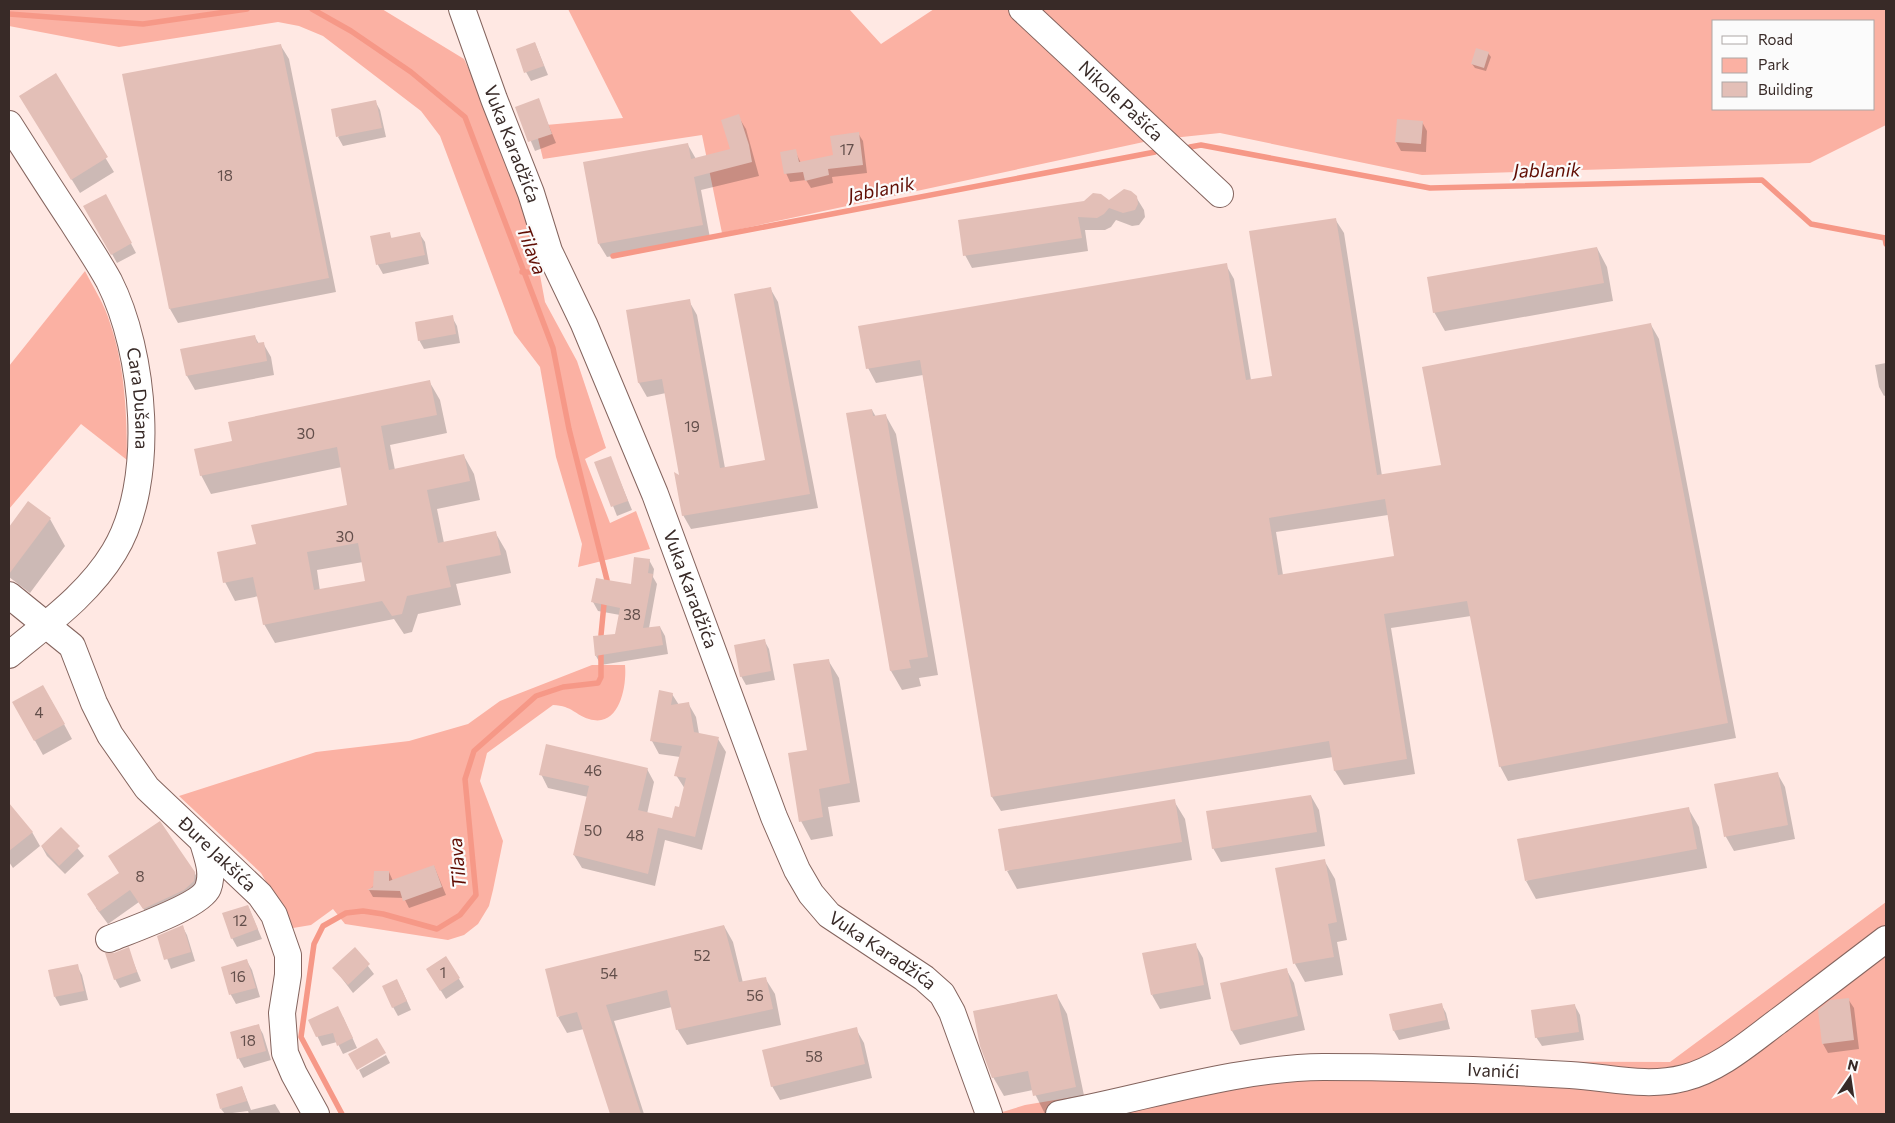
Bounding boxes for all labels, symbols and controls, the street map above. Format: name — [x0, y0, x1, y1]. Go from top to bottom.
legend — [1712, 20, 1875, 110]
text: Road — [1758, 30, 1793, 48]
text: Park — [1758, 55, 1789, 73]
street label: Nikole Pašića — [1074, 56, 1168, 145]
text: Building — [1758, 80, 1813, 98]
street label: Vuka Karadžića — [480, 82, 545, 205]
house number: 17 — [840, 140, 854, 158]
water label: Jablanik — [1511, 157, 1582, 182]
house number: 18 — [217, 166, 233, 184]
water label: Jablanik — [844, 171, 917, 207]
water label: Tilava — [513, 222, 552, 278]
street label: Cara Dušana — [122, 345, 153, 450]
house number: 19 — [684, 417, 700, 435]
house number: 30 — [297, 424, 315, 442]
house number: 30 — [336, 527, 354, 545]
street label: Vuka Karadžića — [659, 527, 723, 651]
house number: 38 — [623, 605, 641, 623]
house number: 4 — [35, 703, 44, 721]
house number: 46 — [584, 761, 602, 779]
street label: Đure Jakšića — [174, 811, 261, 896]
house number: 50 — [584, 821, 602, 839]
house number: 48 — [626, 826, 644, 844]
water label: Tilava — [443, 837, 470, 889]
house number: 8 — [135, 867, 145, 885]
street label: Vuka Karadžića — [825, 906, 941, 994]
house number: 12 — [233, 911, 247, 929]
house number: 52 — [694, 946, 710, 964]
house number: 1 — [440, 963, 446, 981]
house number: 54 — [600, 964, 618, 982]
house number: 16 — [230, 967, 246, 985]
house number: 56 — [746, 986, 764, 1004]
house number: 18 — [240, 1031, 256, 1049]
house number: 58 — [805, 1047, 823, 1065]
north arrow — [1825, 1053, 1875, 1103]
text: N — [1846, 1055, 1860, 1074]
street label: Ivanići — [1467, 1058, 1520, 1082]

